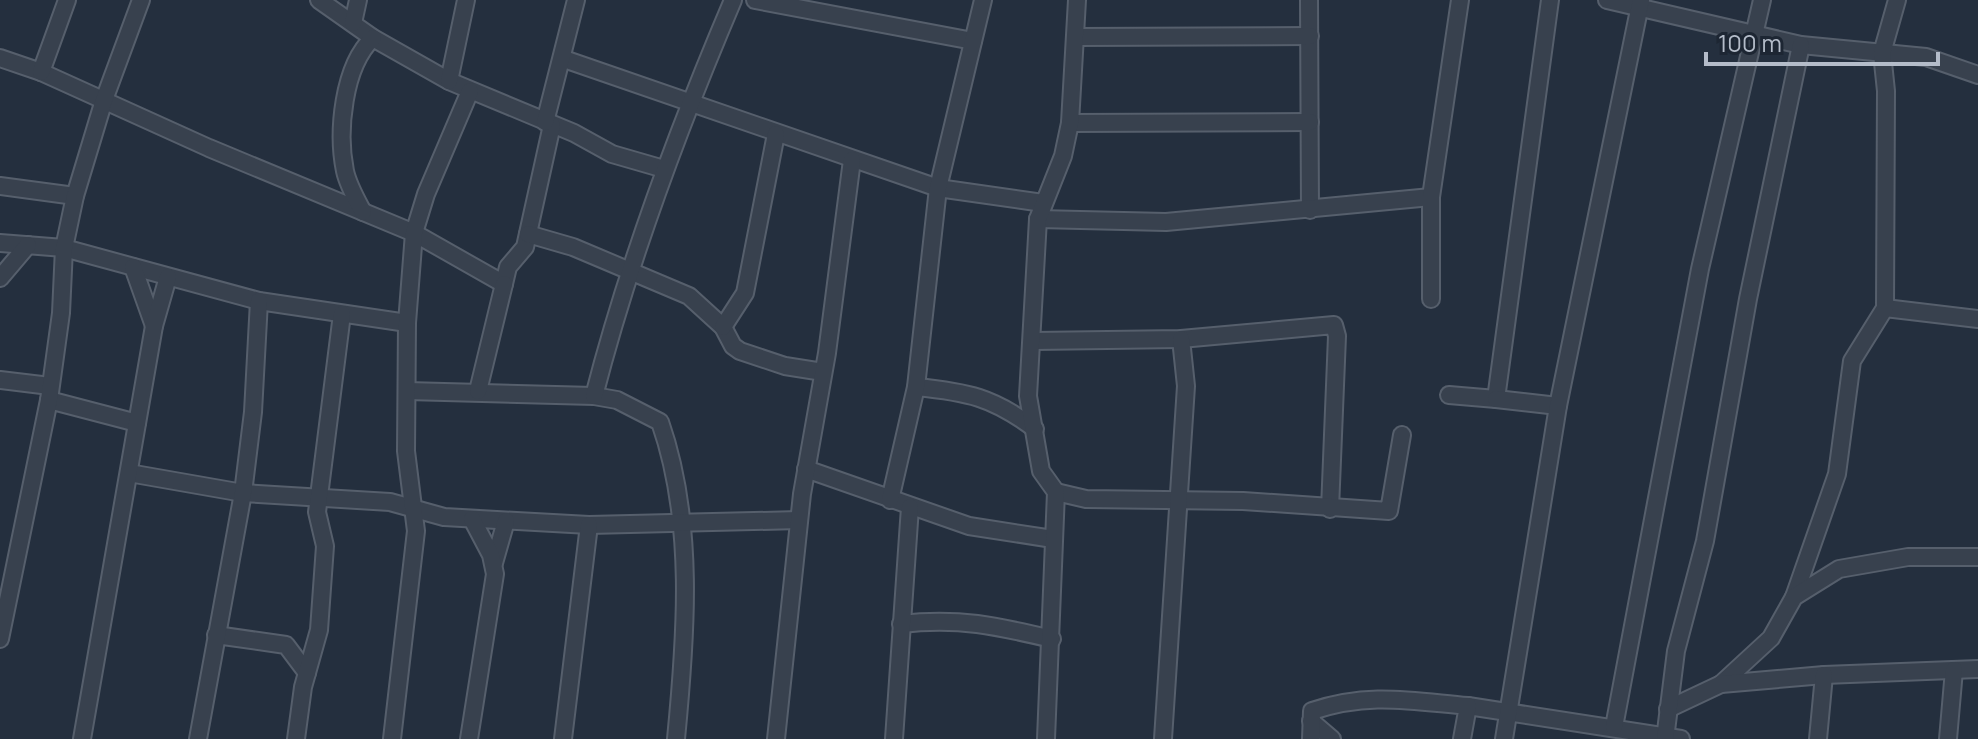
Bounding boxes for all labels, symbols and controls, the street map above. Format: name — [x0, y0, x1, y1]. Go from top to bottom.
scale bar — [1706, 16, 1938, 66]
text: 100 m — [1718, 26, 1782, 59]

